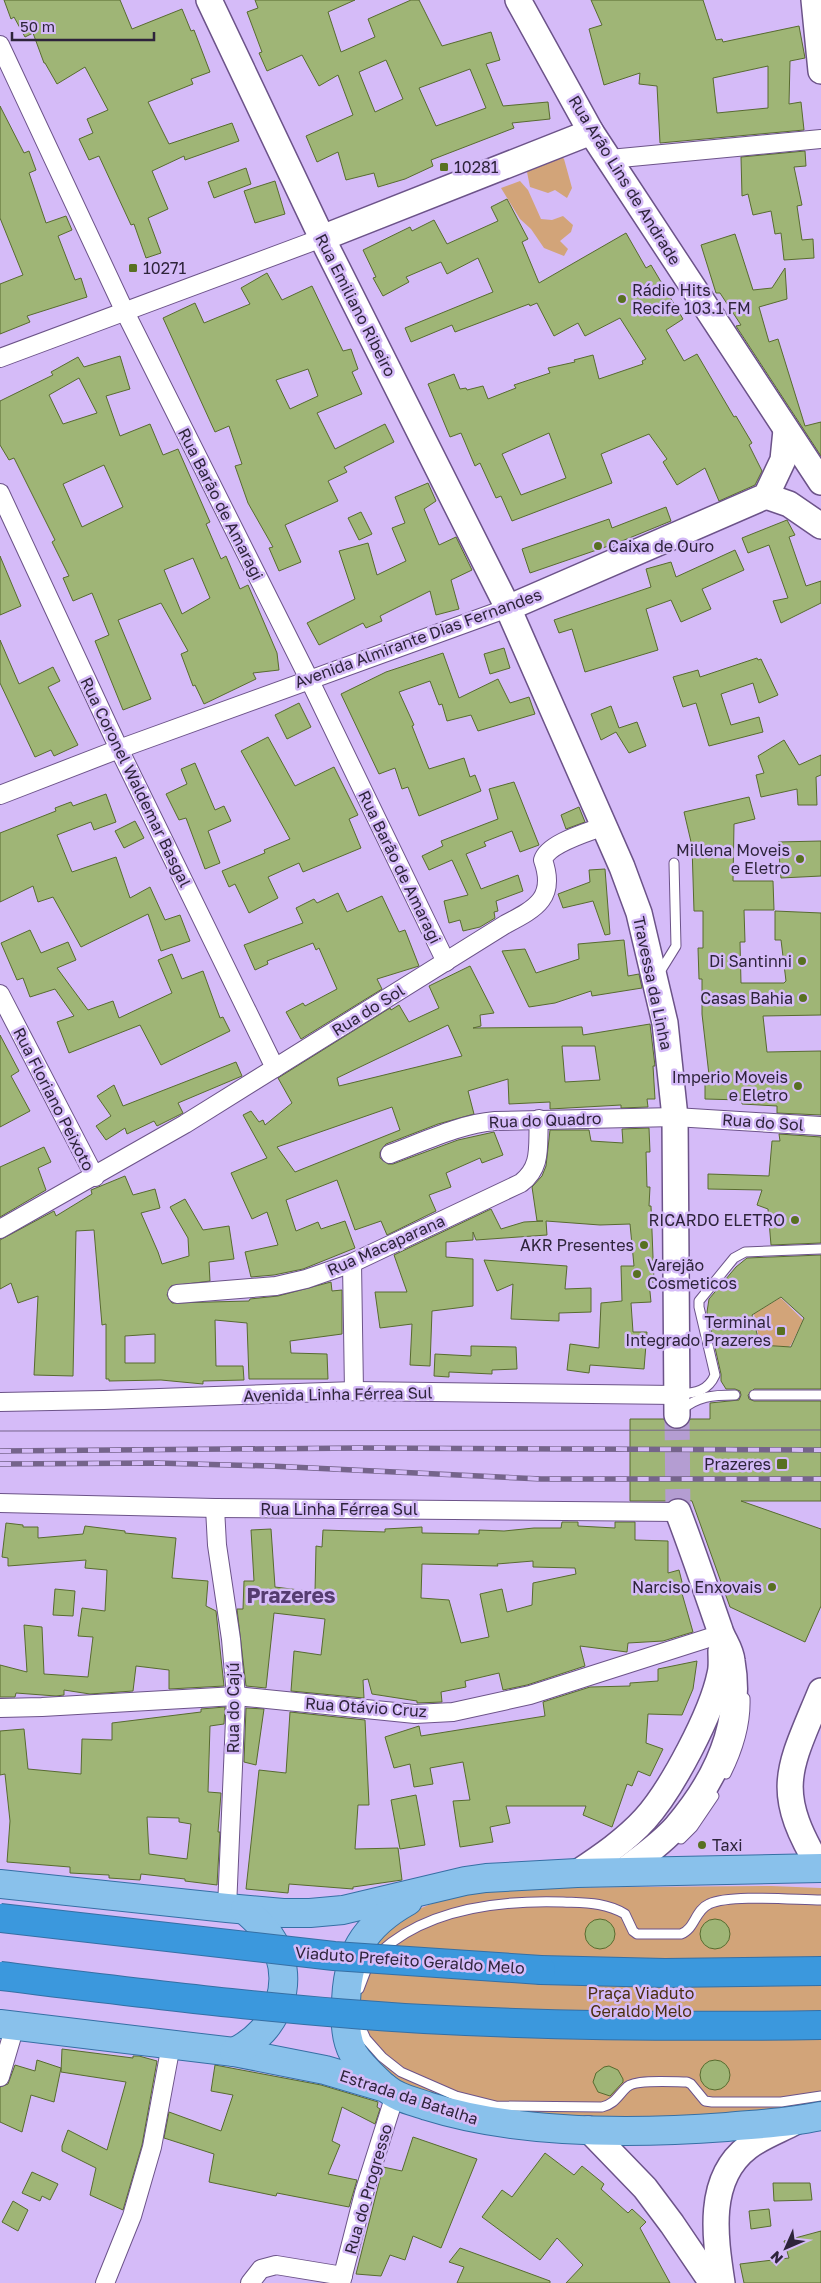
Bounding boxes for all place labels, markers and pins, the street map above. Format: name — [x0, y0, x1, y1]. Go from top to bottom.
place label: 10281 — [454, 157, 499, 177]
marker: 10281 — [438, 161, 450, 173]
place label: 10271 — [143, 258, 186, 278]
marker: 10271 — [127, 262, 139, 274]
place label: Rádio Hits Recife 103.1 FM — [632, 280, 751, 318]
marker: Rádio Hits Recife 103.1 FM — [616, 293, 628, 305]
place label: Caixa de Ouro — [608, 536, 714, 556]
marker: Caixa de Ouro — [592, 540, 604, 552]
place label: Millena Moveis e Eletro — [676, 840, 790, 878]
marker: Millena Moveis e Eletro — [794, 853, 806, 865]
place label: Di Santinni — [709, 951, 792, 971]
marker: Di Santinni — [796, 955, 808, 967]
place label: Casas Bahia — [700, 988, 793, 1008]
marker: Casas Bahia — [797, 992, 809, 1004]
place label: Imperio Moveis e Eletro — [672, 1067, 788, 1105]
marker: Imperio Moveis e Eletro — [792, 1080, 804, 1092]
place label: RICARDO ELETRO — [648, 1210, 785, 1230]
marker: RICARDO ELETRO — [789, 1214, 801, 1226]
place label: AKR Presentes — [520, 1235, 634, 1255]
marker: AKR Presentes — [638, 1239, 650, 1251]
place label: Varejão Cosmeticos — [647, 1255, 737, 1293]
marker: Varejão Cosmeticos — [631, 1268, 643, 1280]
place label: Terminal Integrado Prazeres — [625, 1312, 771, 1350]
marker: Terminal Integrado Prazeres — [775, 1325, 787, 1337]
place label: Prazeres — [704, 1454, 771, 1474]
marker: Prazeres — [775, 1457, 789, 1471]
place label: Narciso Enxovais — [632, 1577, 762, 1597]
marker: Narciso Enxovais — [766, 1581, 778, 1593]
place label: Taxi — [712, 1835, 743, 1855]
marker: Taxi — [696, 1839, 708, 1851]

